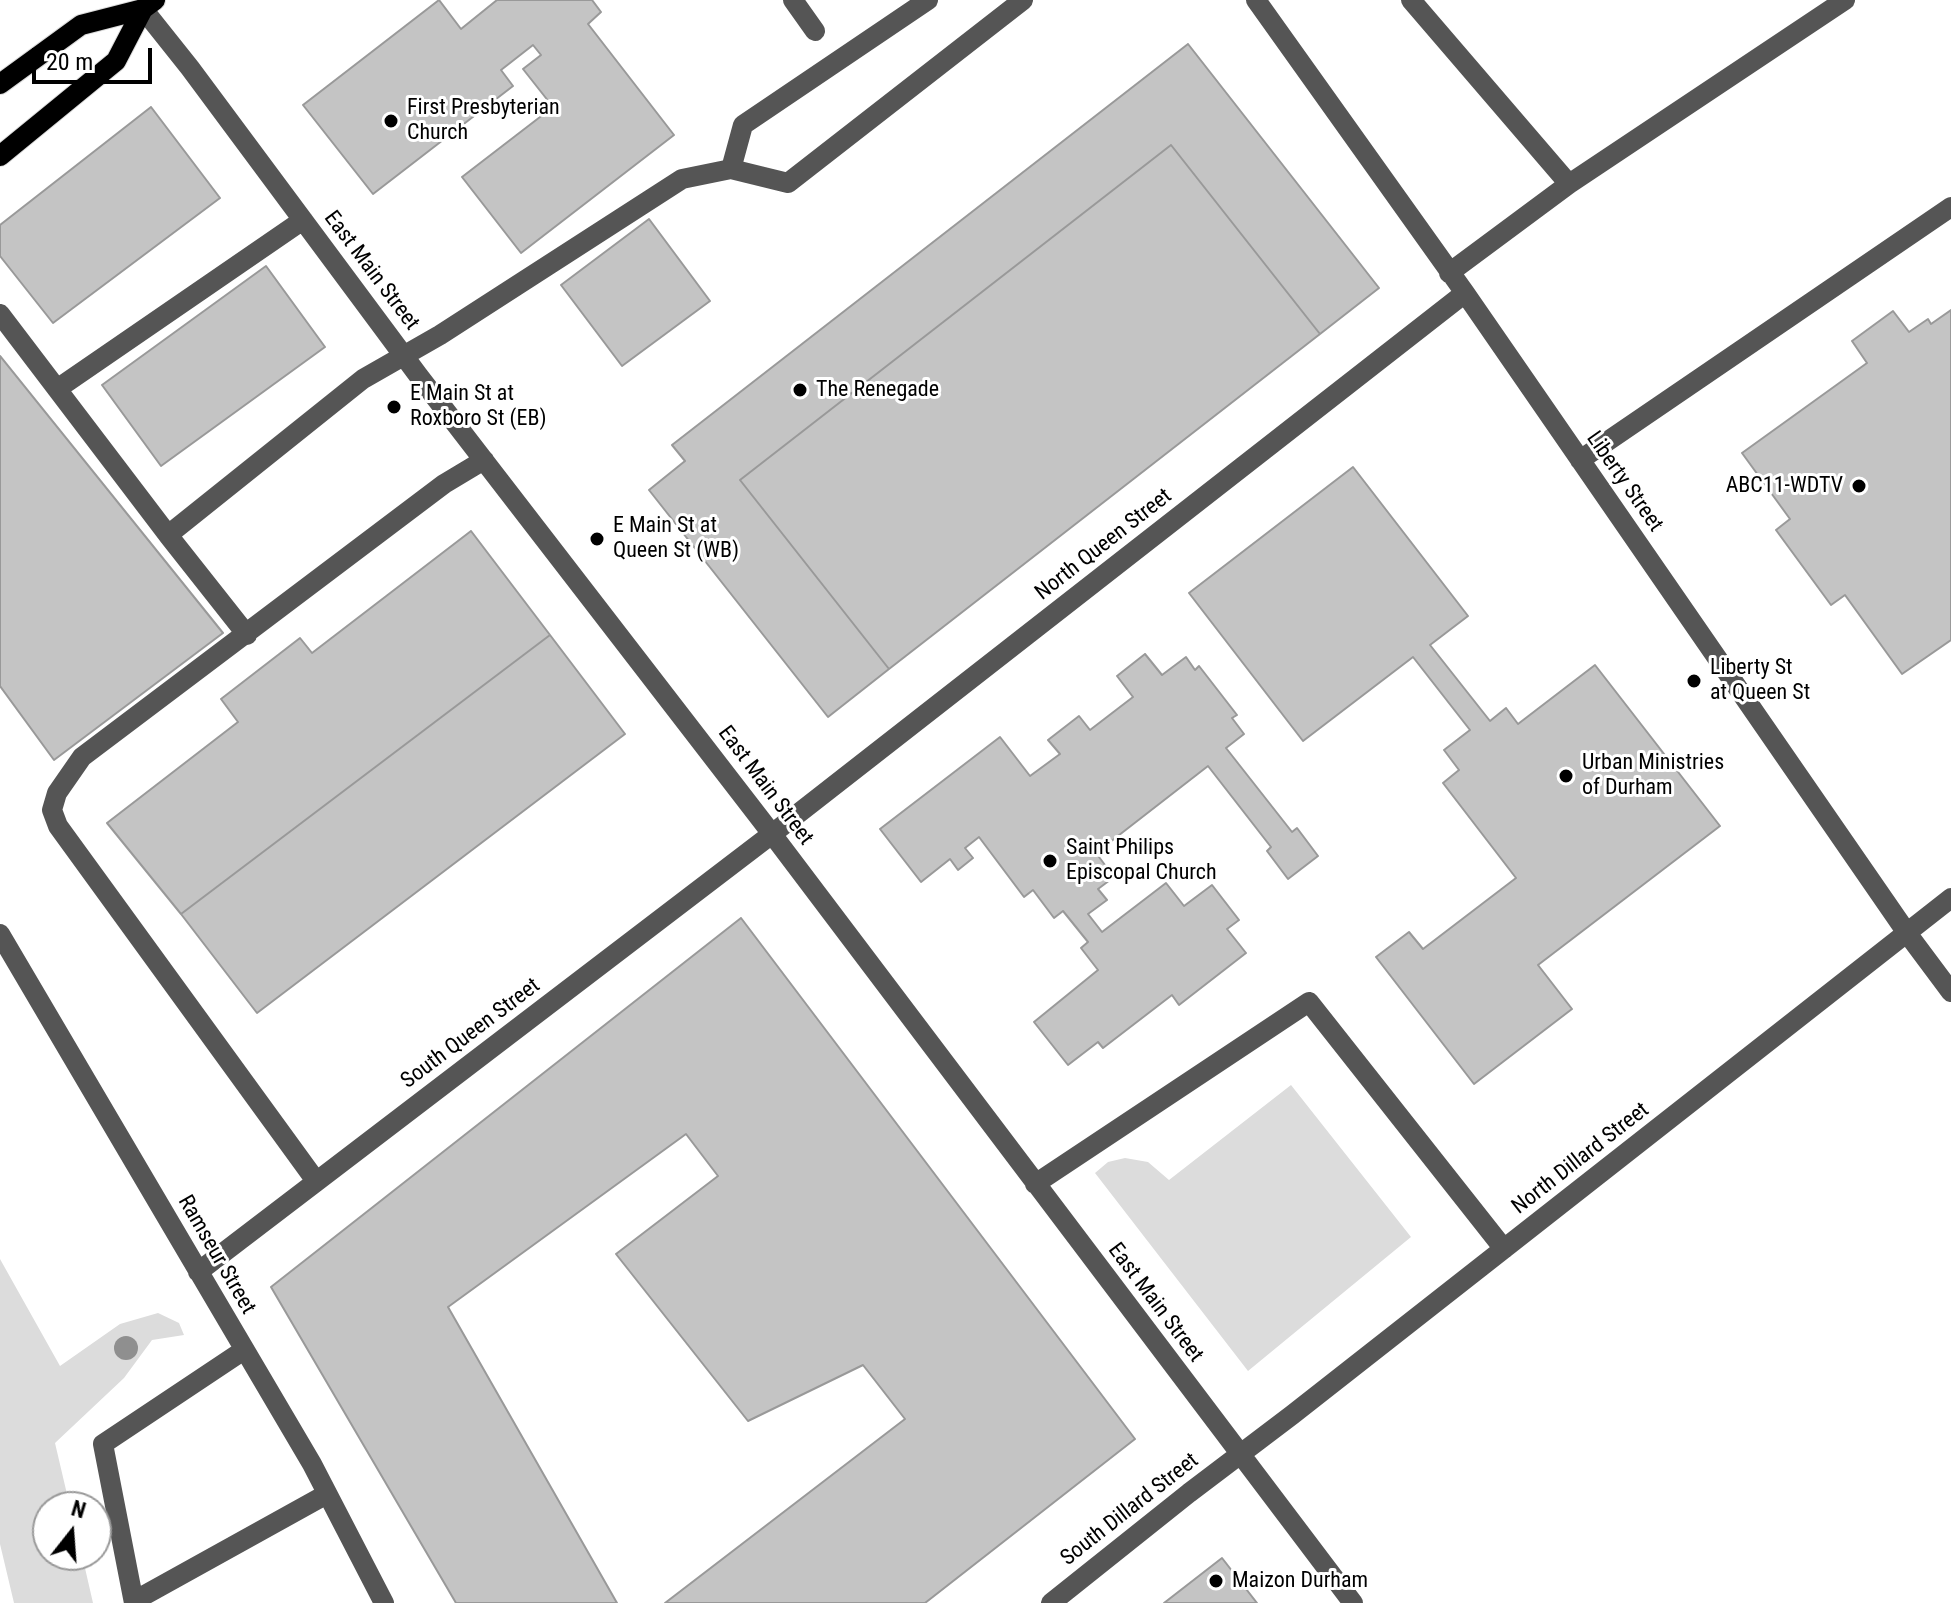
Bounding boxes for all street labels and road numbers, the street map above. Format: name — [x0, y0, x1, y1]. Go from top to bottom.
street label: East Main Street — [318, 206, 424, 336]
street label: Liberty Street — [1580, 427, 1668, 537]
street label: North Queen Street — [1031, 484, 1177, 606]
street label: East Main Street — [712, 721, 818, 851]
street label: South Queen Street — [396, 973, 546, 1095]
street label: North Dillard Street — [1507, 1097, 1655, 1221]
street label: Ramseur Street — [171, 1191, 261, 1319]
street label: East Main Street — [1102, 1238, 1208, 1368]
street label: South Dillard Street — [1056, 1448, 1204, 1572]

